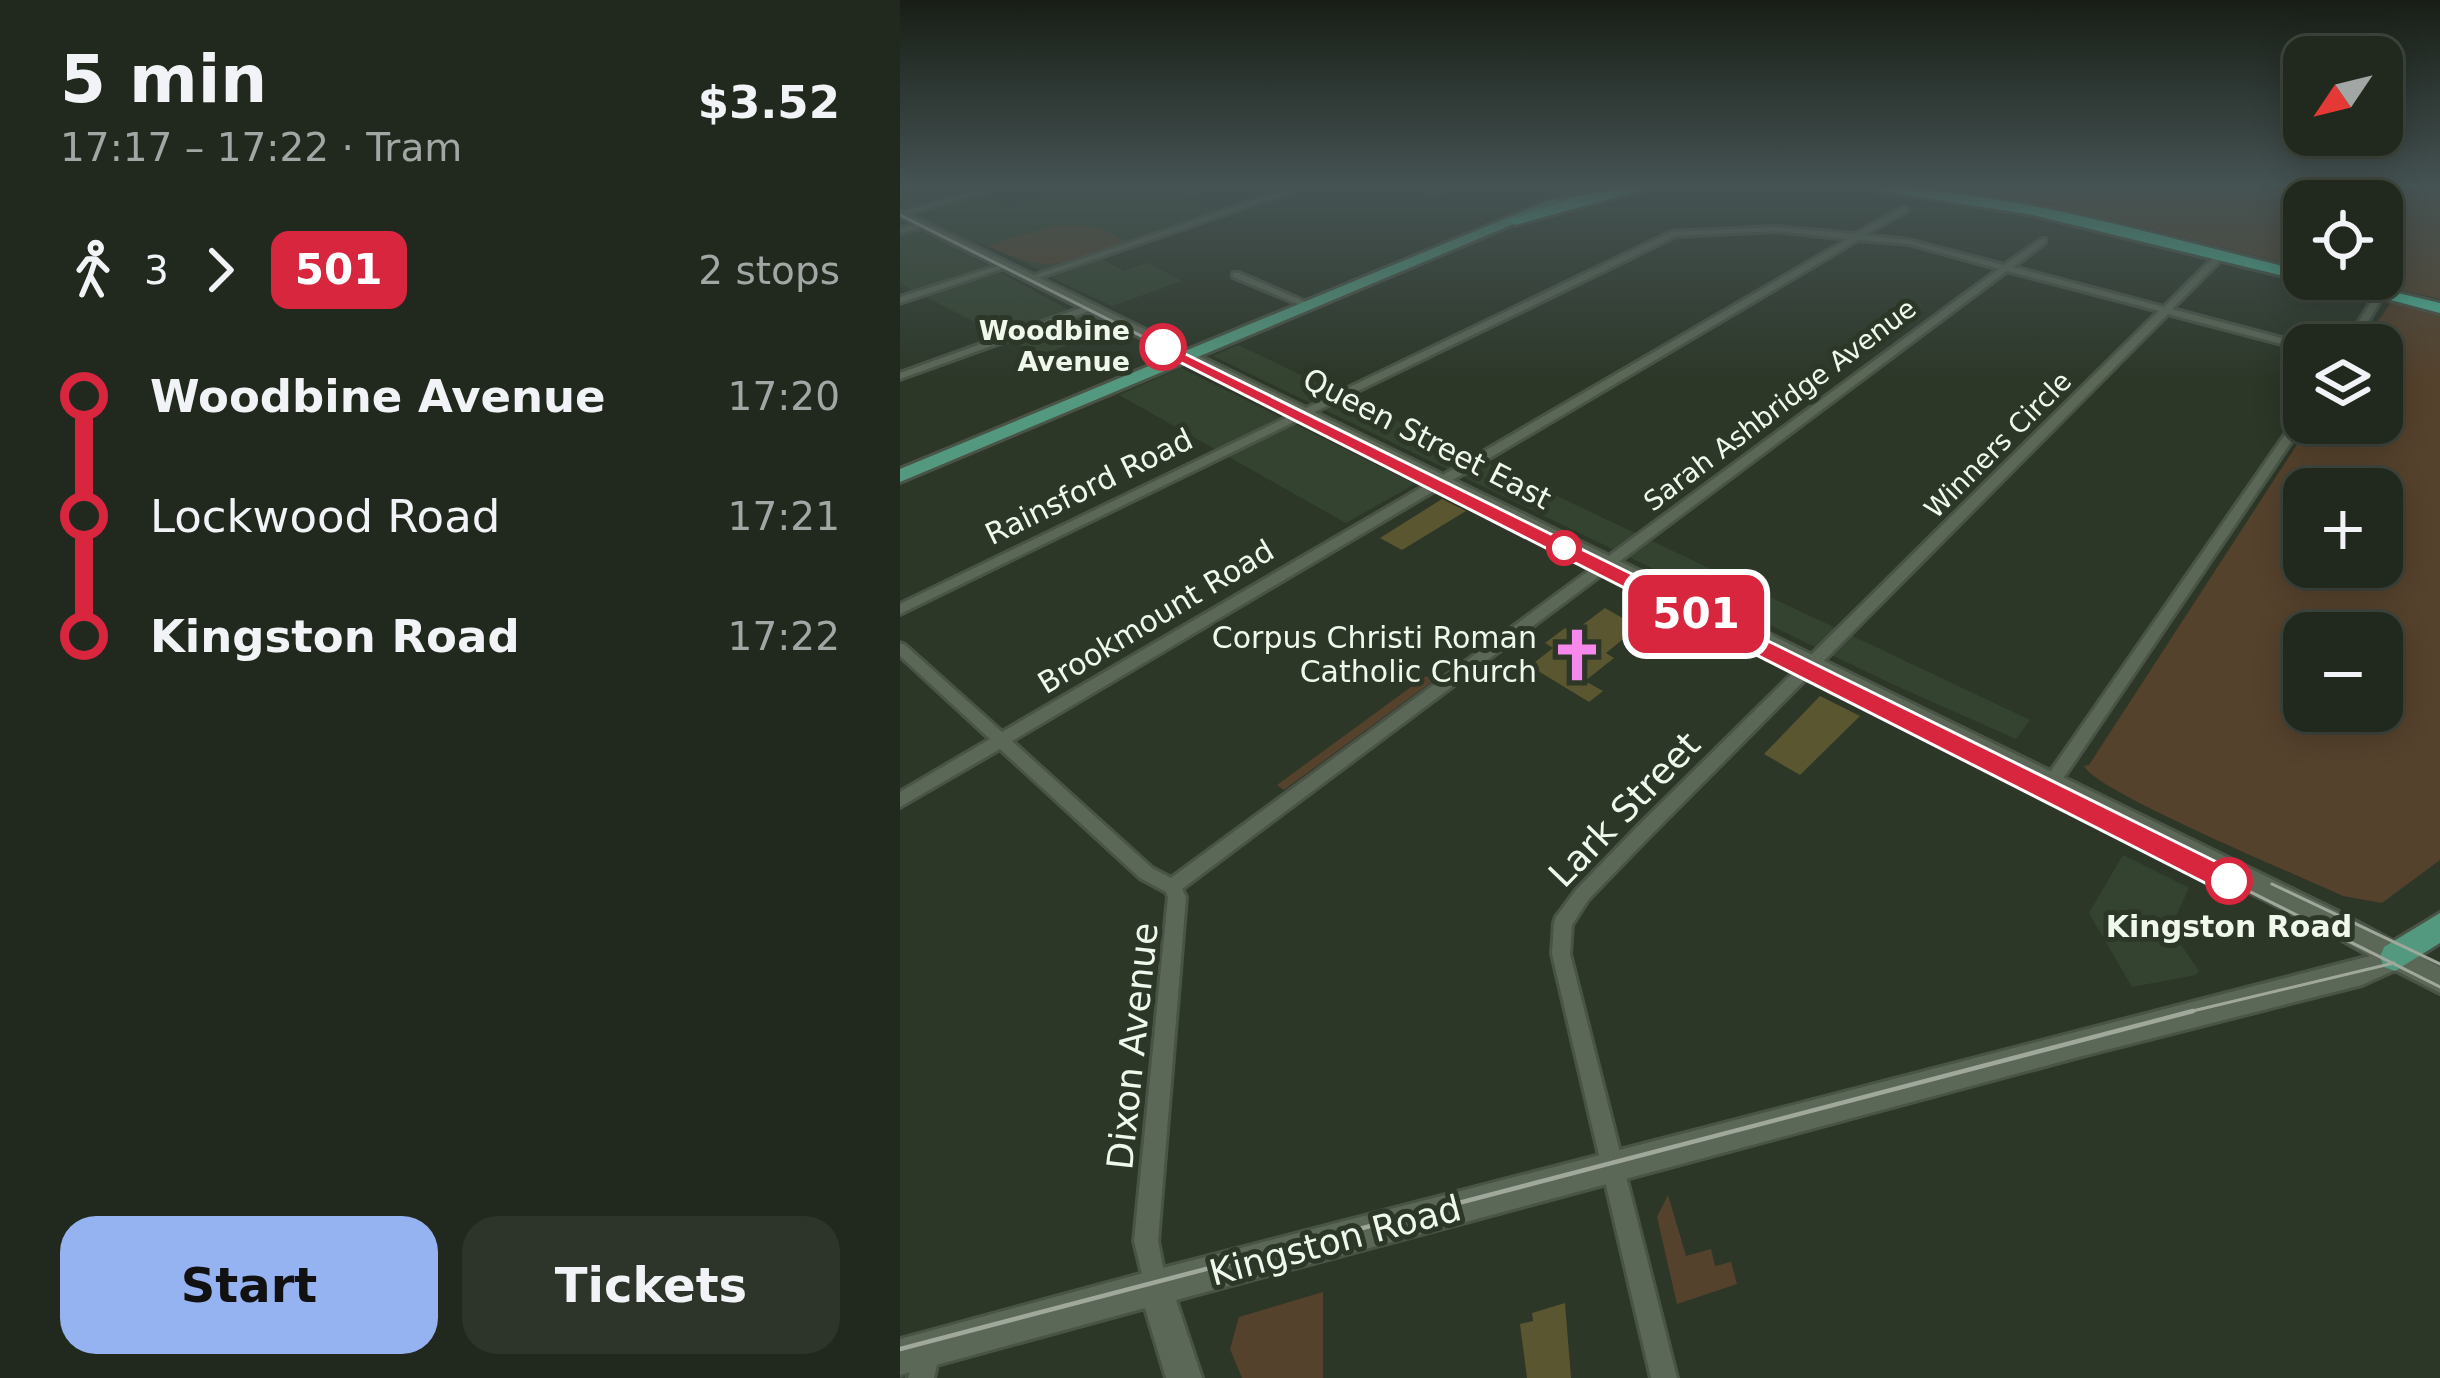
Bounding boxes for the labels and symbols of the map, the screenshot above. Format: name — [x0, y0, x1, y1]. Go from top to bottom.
north arrow — [2283, 36, 2403, 156]
street label: Sarah Ashbridge Avenue — [1638, 292, 1922, 517]
place label: Woodbine Avenue — [979, 315, 1130, 377]
marker: Woodbine Avenue — [1141, 325, 1185, 369]
street label: Queen Street East — [1297, 361, 1557, 516]
street label: Winners Circle — [1918, 365, 2077, 524]
street label: Rainsford Road — [979, 421, 1198, 552]
street label: Brookmount Road — [1032, 532, 1280, 701]
unlabelled marker — [1548, 532, 1580, 564]
line badge: 501 — [1627, 575, 1765, 653]
place label: Corpus Christi Roman Catholic Church — [1212, 620, 1537, 689]
church icon: Corpus Christi Roman Catholic Church — [1548, 626, 1606, 684]
street label: Lark Street — [1541, 724, 1708, 895]
marker: Kingston Road — [2207, 859, 2251, 903]
place label: Kingston Road — [2106, 909, 2352, 944]
street label: Dixon Avenue — [1099, 921, 1166, 1172]
street label: Kingston Road — [1205, 1187, 1465, 1294]

